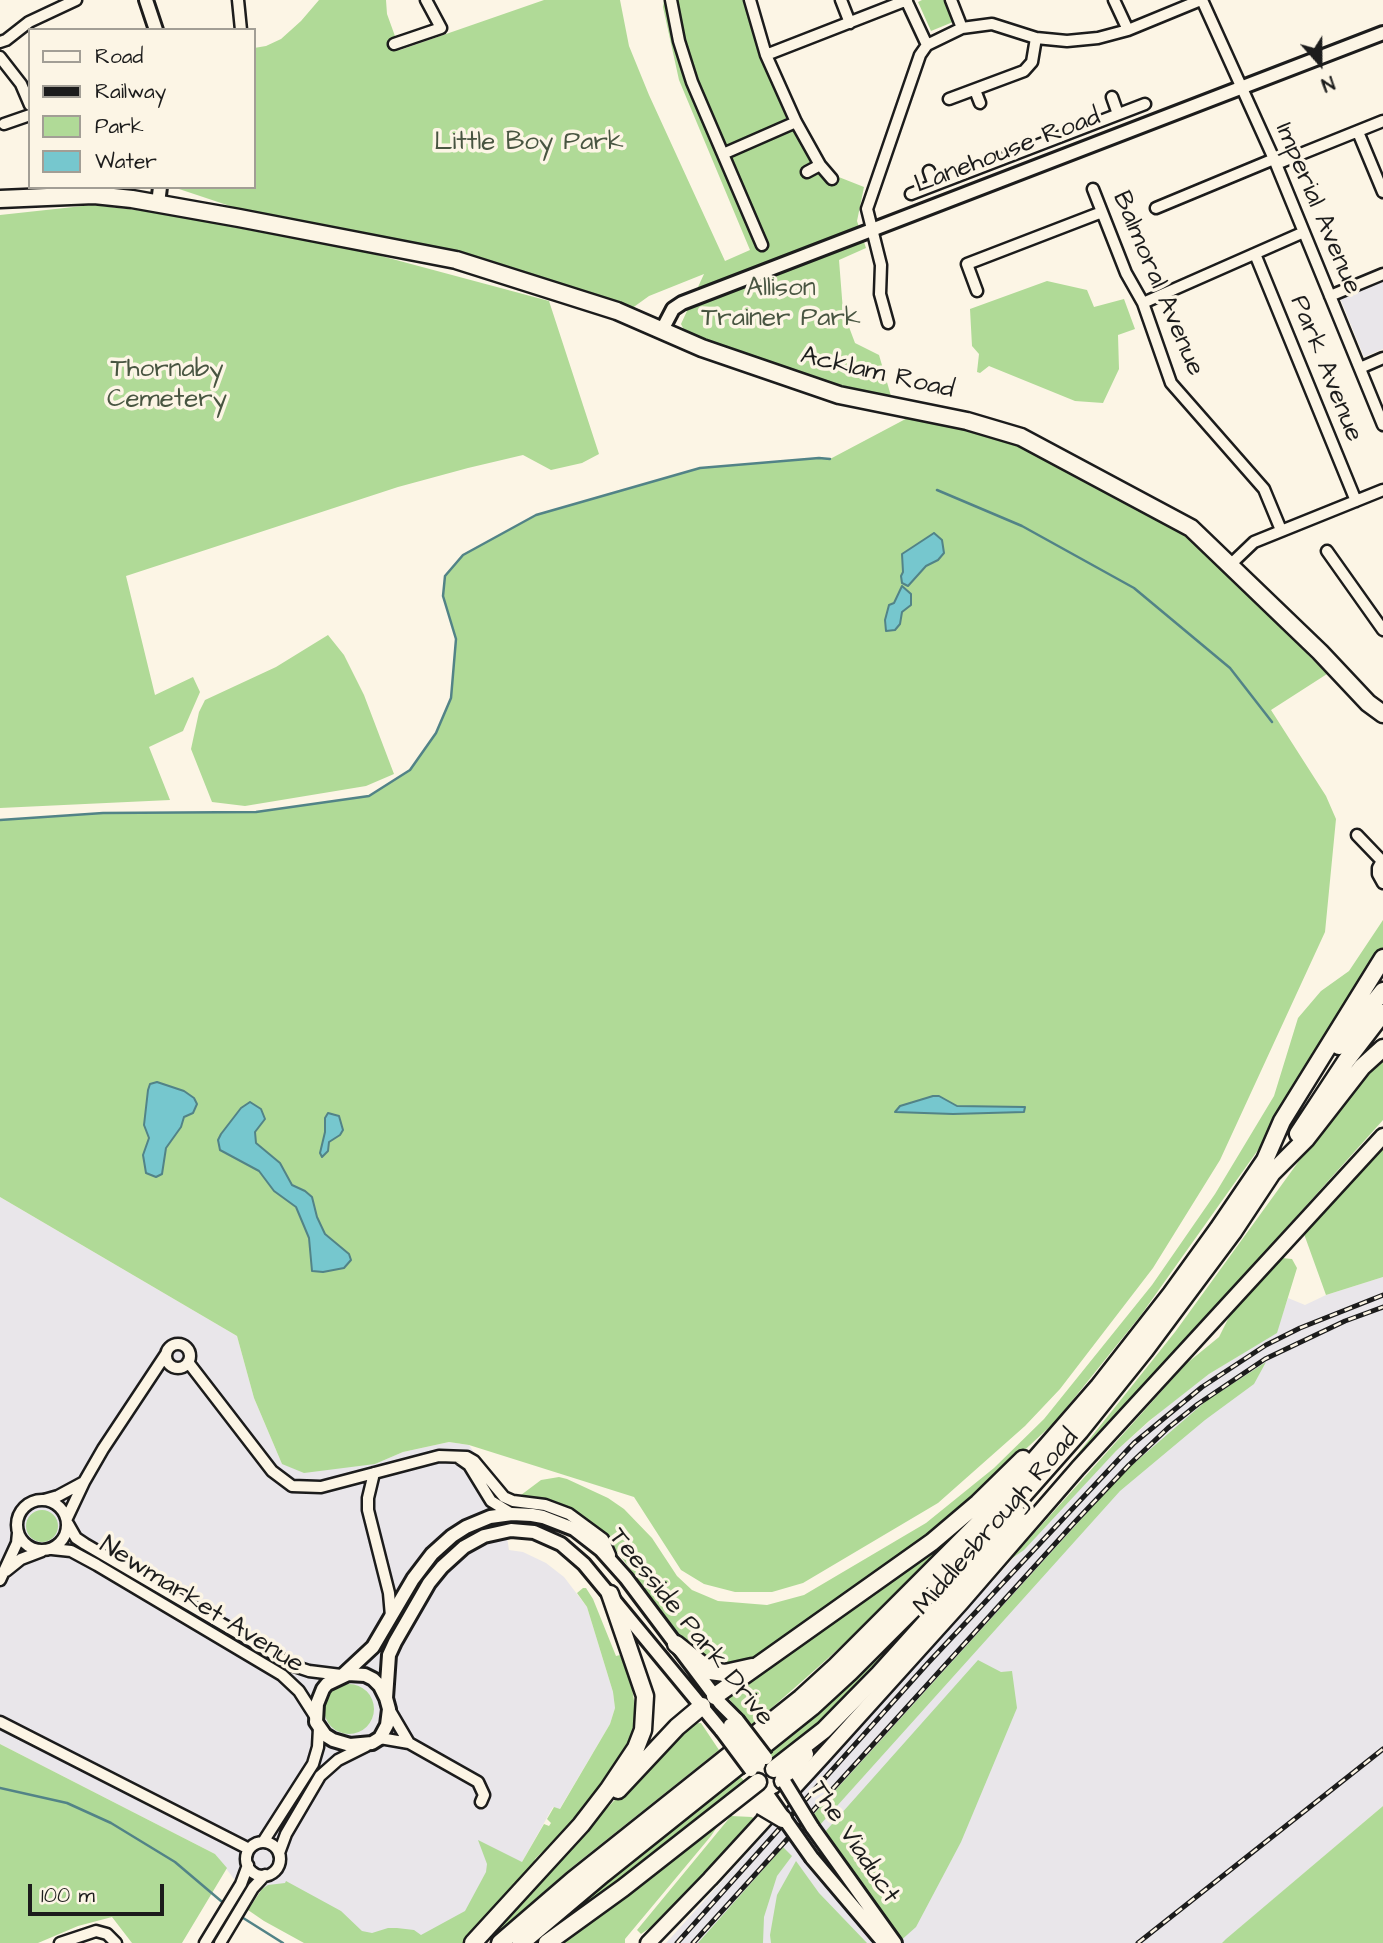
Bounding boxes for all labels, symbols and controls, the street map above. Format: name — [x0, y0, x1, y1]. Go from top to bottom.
legend — [28, 28, 256, 189]
north arrow — [1285, 28, 1355, 98]
text: Road — [95, 42, 143, 71]
text: N — [1317, 68, 1338, 98]
text: Railway — [95, 77, 166, 106]
street label: Lanehouse Road — [911, 102, 1105, 202]
text: Park — [95, 112, 144, 141]
street label: Imperial Avenue — [1267, 119, 1367, 299]
park label: Little Boy Park — [434, 128, 624, 160]
text: Water — [95, 147, 157, 176]
street label: Balmoral Avenue — [1104, 187, 1210, 381]
park label: Allison Trainer Park — [701, 274, 861, 336]
street label: Park Avenue — [1282, 291, 1368, 447]
street label: Acklam Road — [797, 341, 957, 407]
park label: Thornaby Cemetery — [107, 355, 227, 416]
street label: Middlesbrough Road — [908, 1424, 1086, 1622]
street label: Teesside Park Drive — [601, 1523, 779, 1733]
street label: Newmarket Avenue — [93, 1531, 309, 1681]
street label: The Viaduct — [801, 1776, 905, 1910]
scale bar — [32, 1870, 168, 1914]
text: 100 m — [41, 1881, 95, 1910]

